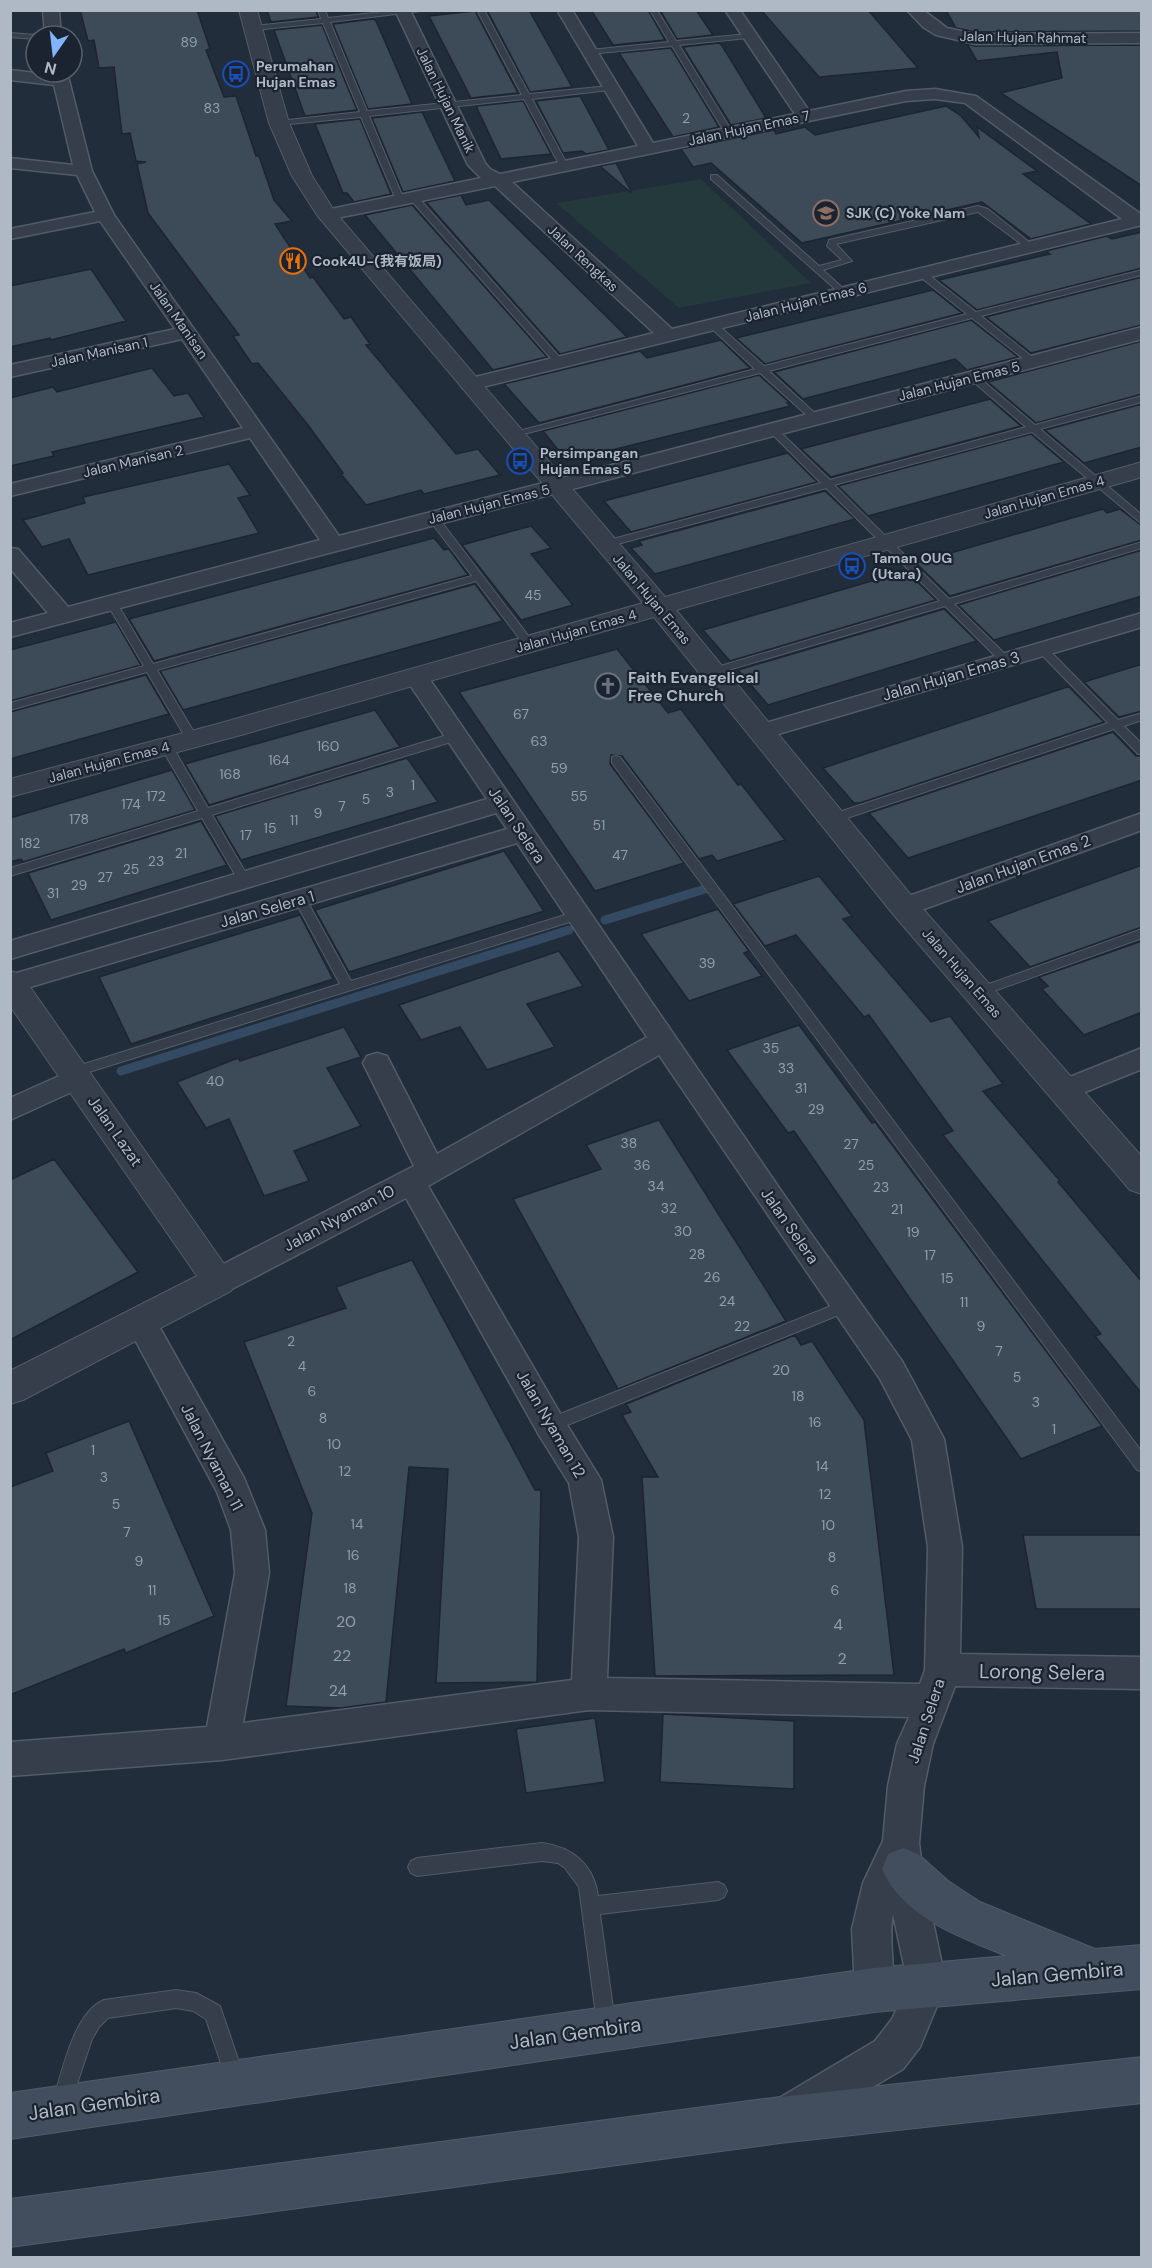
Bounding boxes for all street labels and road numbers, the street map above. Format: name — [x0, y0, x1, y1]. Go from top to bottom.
street label: Jalan Hujan Rahmat — [960, 27, 1086, 47]
street label: Jalan Hujan Manik — [413, 44, 479, 156]
street label: Jalan Hujan Emas 7 — [687, 106, 811, 150]
street label: Jalan Rengkas — [544, 221, 622, 295]
street label: Jalan Manisan — [146, 278, 212, 362]
street label: Jalan Hujan Emas 6 — [743, 278, 869, 326]
street label: Jalan Manisan 1 — [49, 333, 149, 371]
street label: Jalan Hujan Emas 5 — [896, 357, 1022, 405]
street label: Jalan Manisan 2 — [81, 441, 185, 481]
street label: Jalan Hujan Emas 4 — [982, 471, 1107, 523]
street label: Jalan Hujan Emas 5 — [426, 480, 552, 528]
street label: Jalan Hujan Emas — [609, 550, 695, 648]
street label: Jalan Hujan Emas 4 — [514, 605, 639, 657]
street label: Jalan Hujan Emas 3 — [880, 646, 1022, 706]
street label: Jalan Hujan Emas 4 — [46, 737, 172, 787]
street label: Jalan Selera — [484, 783, 550, 867]
street label: Jalan Hujan Emas 2 — [953, 830, 1093, 898]
street label: Jalan Selera 1 — [217, 885, 317, 933]
street label: Jalan Hujan Emas — [918, 925, 1006, 1021]
street label: Jalan Lazat — [83, 1092, 147, 1170]
street label: Jalan Nyaman 10 — [280, 1180, 398, 1256]
street label: Jalan Selera — [756, 1184, 824, 1268]
street label: Jalan Nyaman 12 — [512, 1366, 590, 1482]
street label: Jalan Nyaman 11 — [176, 1400, 248, 1514]
street label: Lorong Selera — [979, 1658, 1105, 1686]
street label: Jalan Selera — [902, 1676, 950, 1766]
street label: Jalan Gembira — [990, 1955, 1124, 1993]
street label: Jalan Gembira — [507, 2011, 643, 2055]
street label: Jalan Gembira — [26, 2082, 162, 2126]

